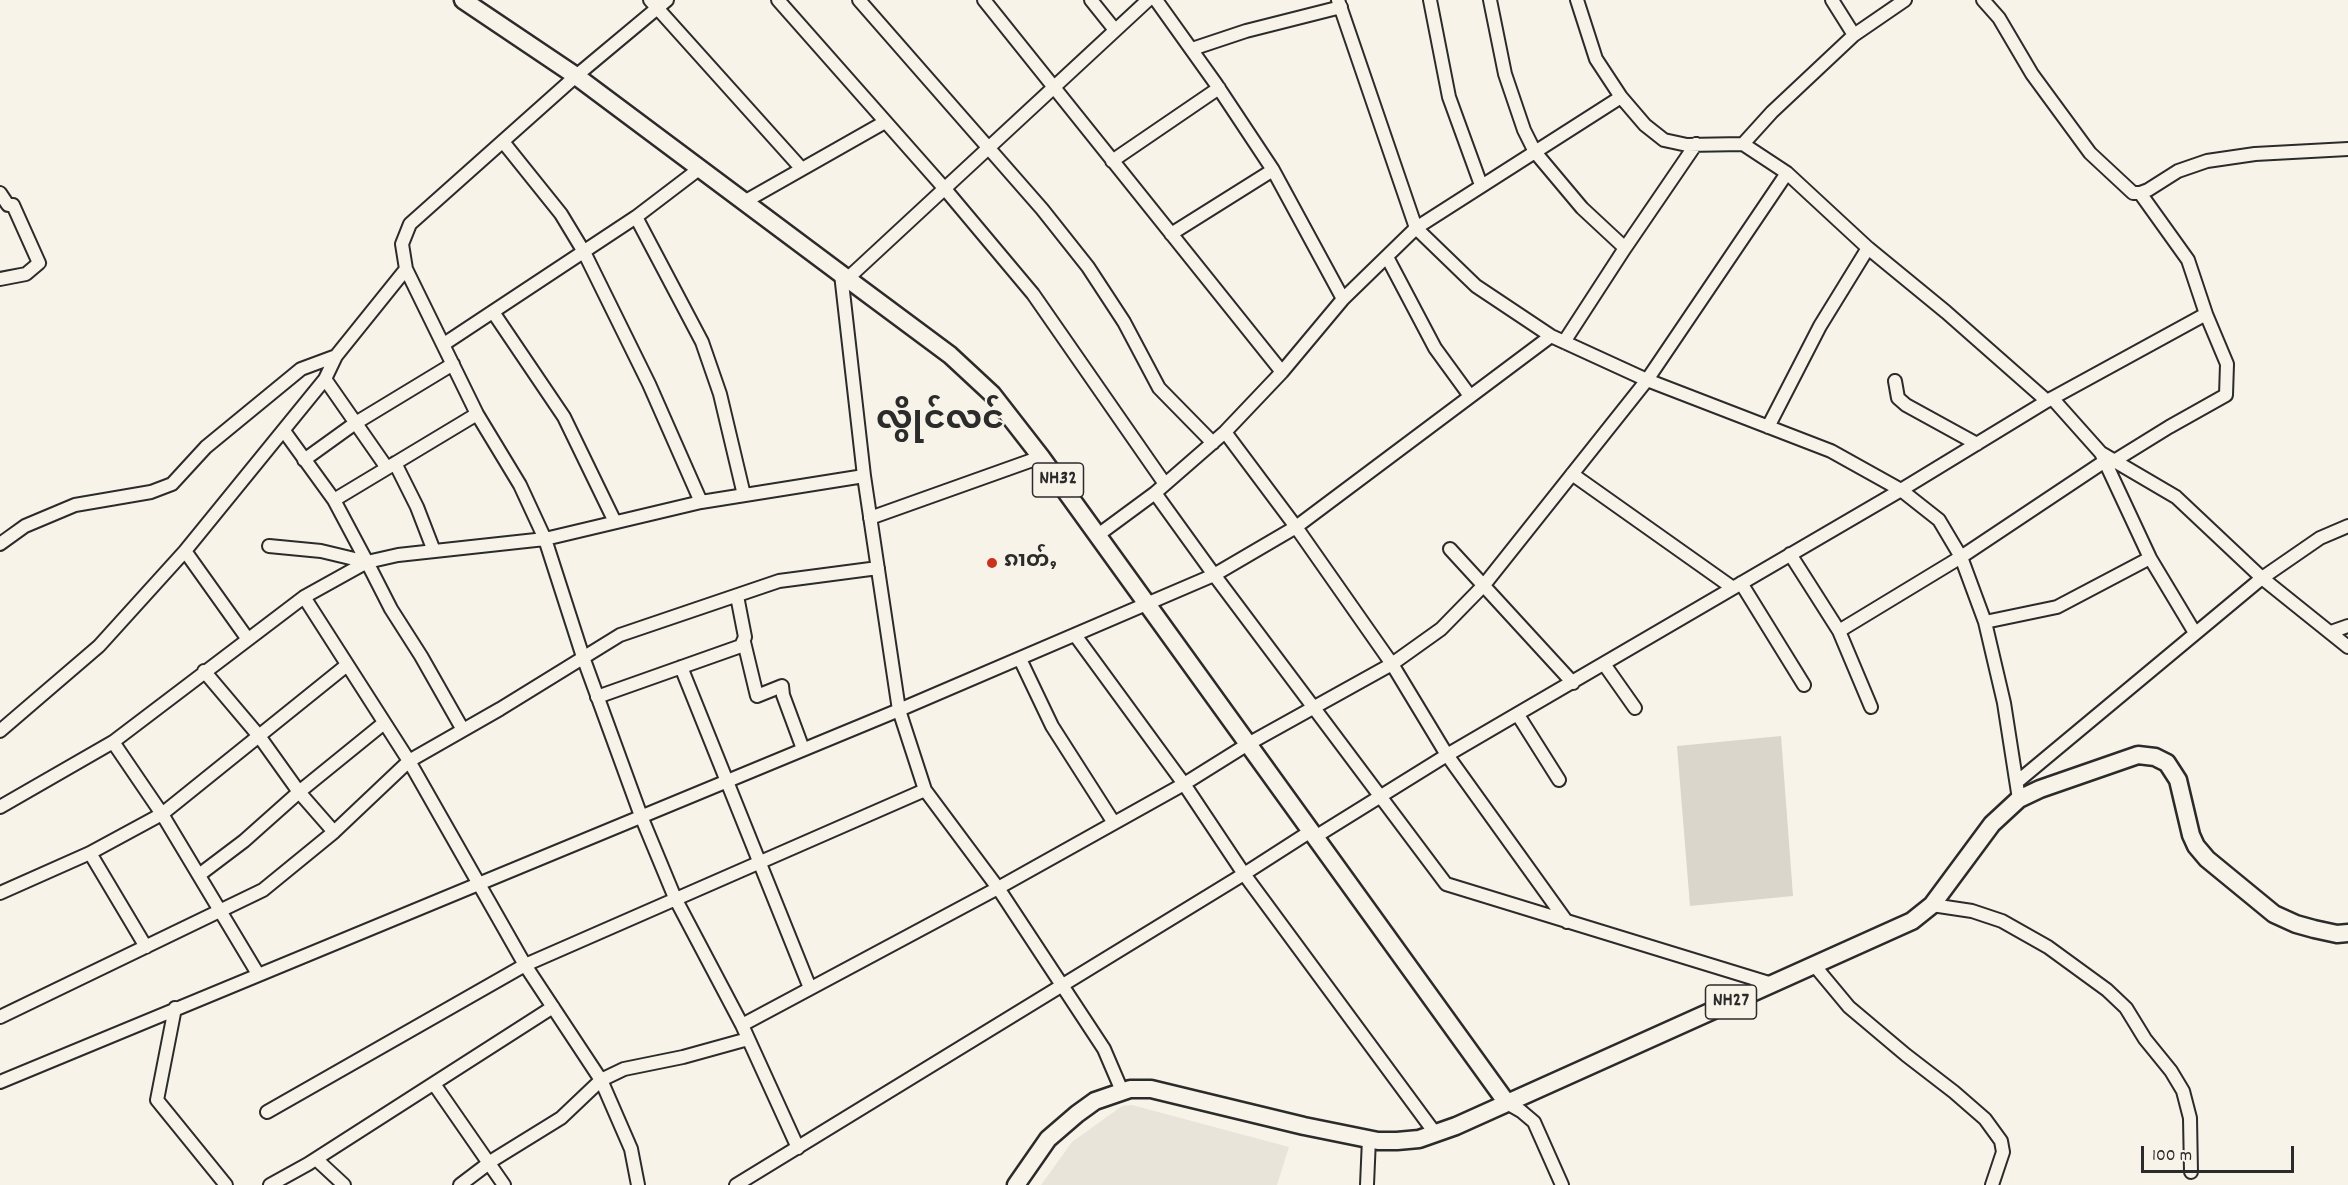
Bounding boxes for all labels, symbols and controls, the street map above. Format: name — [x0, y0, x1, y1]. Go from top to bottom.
district label: လွိုင်လင် — [876, 403, 1004, 443]
road number: NH32 — [1032, 463, 1084, 497]
place label: ၵၢတ်ႇ — [1004, 550, 1058, 576]
marker: ၵၢတ်ႇ — [985, 556, 999, 570]
road number: NH27 — [1706, 985, 1756, 1019]
scale bar — [2144, 1134, 2297, 1172]
text: 100 m — [2152, 1144, 2192, 1169]

